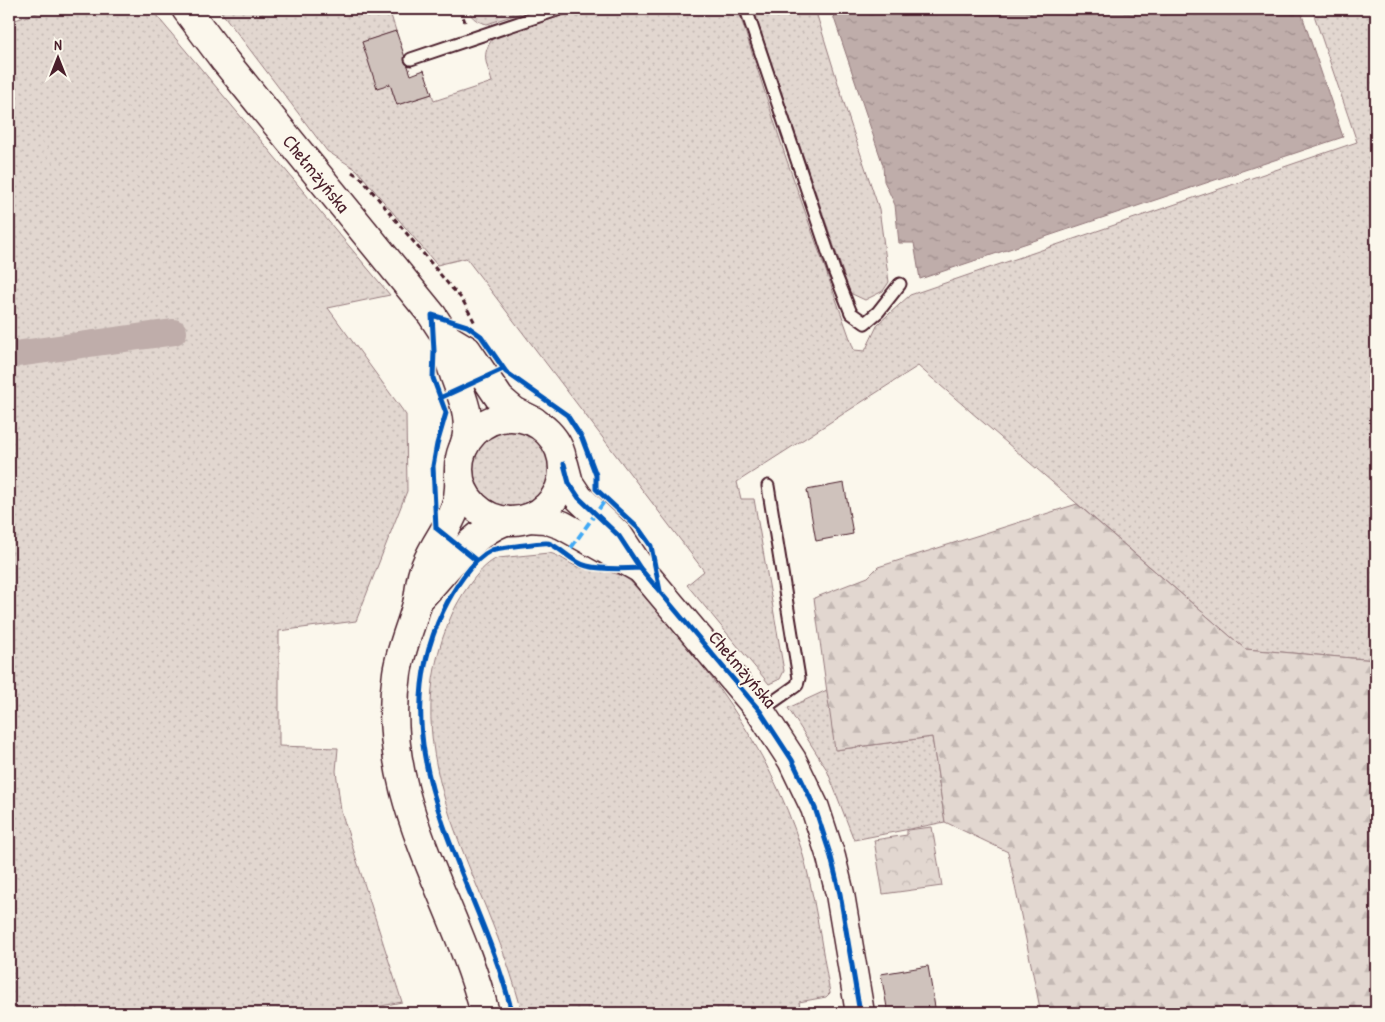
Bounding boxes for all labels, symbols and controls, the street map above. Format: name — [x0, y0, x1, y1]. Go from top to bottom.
north arrow — [32, 32, 82, 82]
text: N — [54, 35, 62, 54]
street label: Chełmżyńska — [277, 129, 357, 218]
street label: Chełmżyńska — [703, 625, 783, 714]

